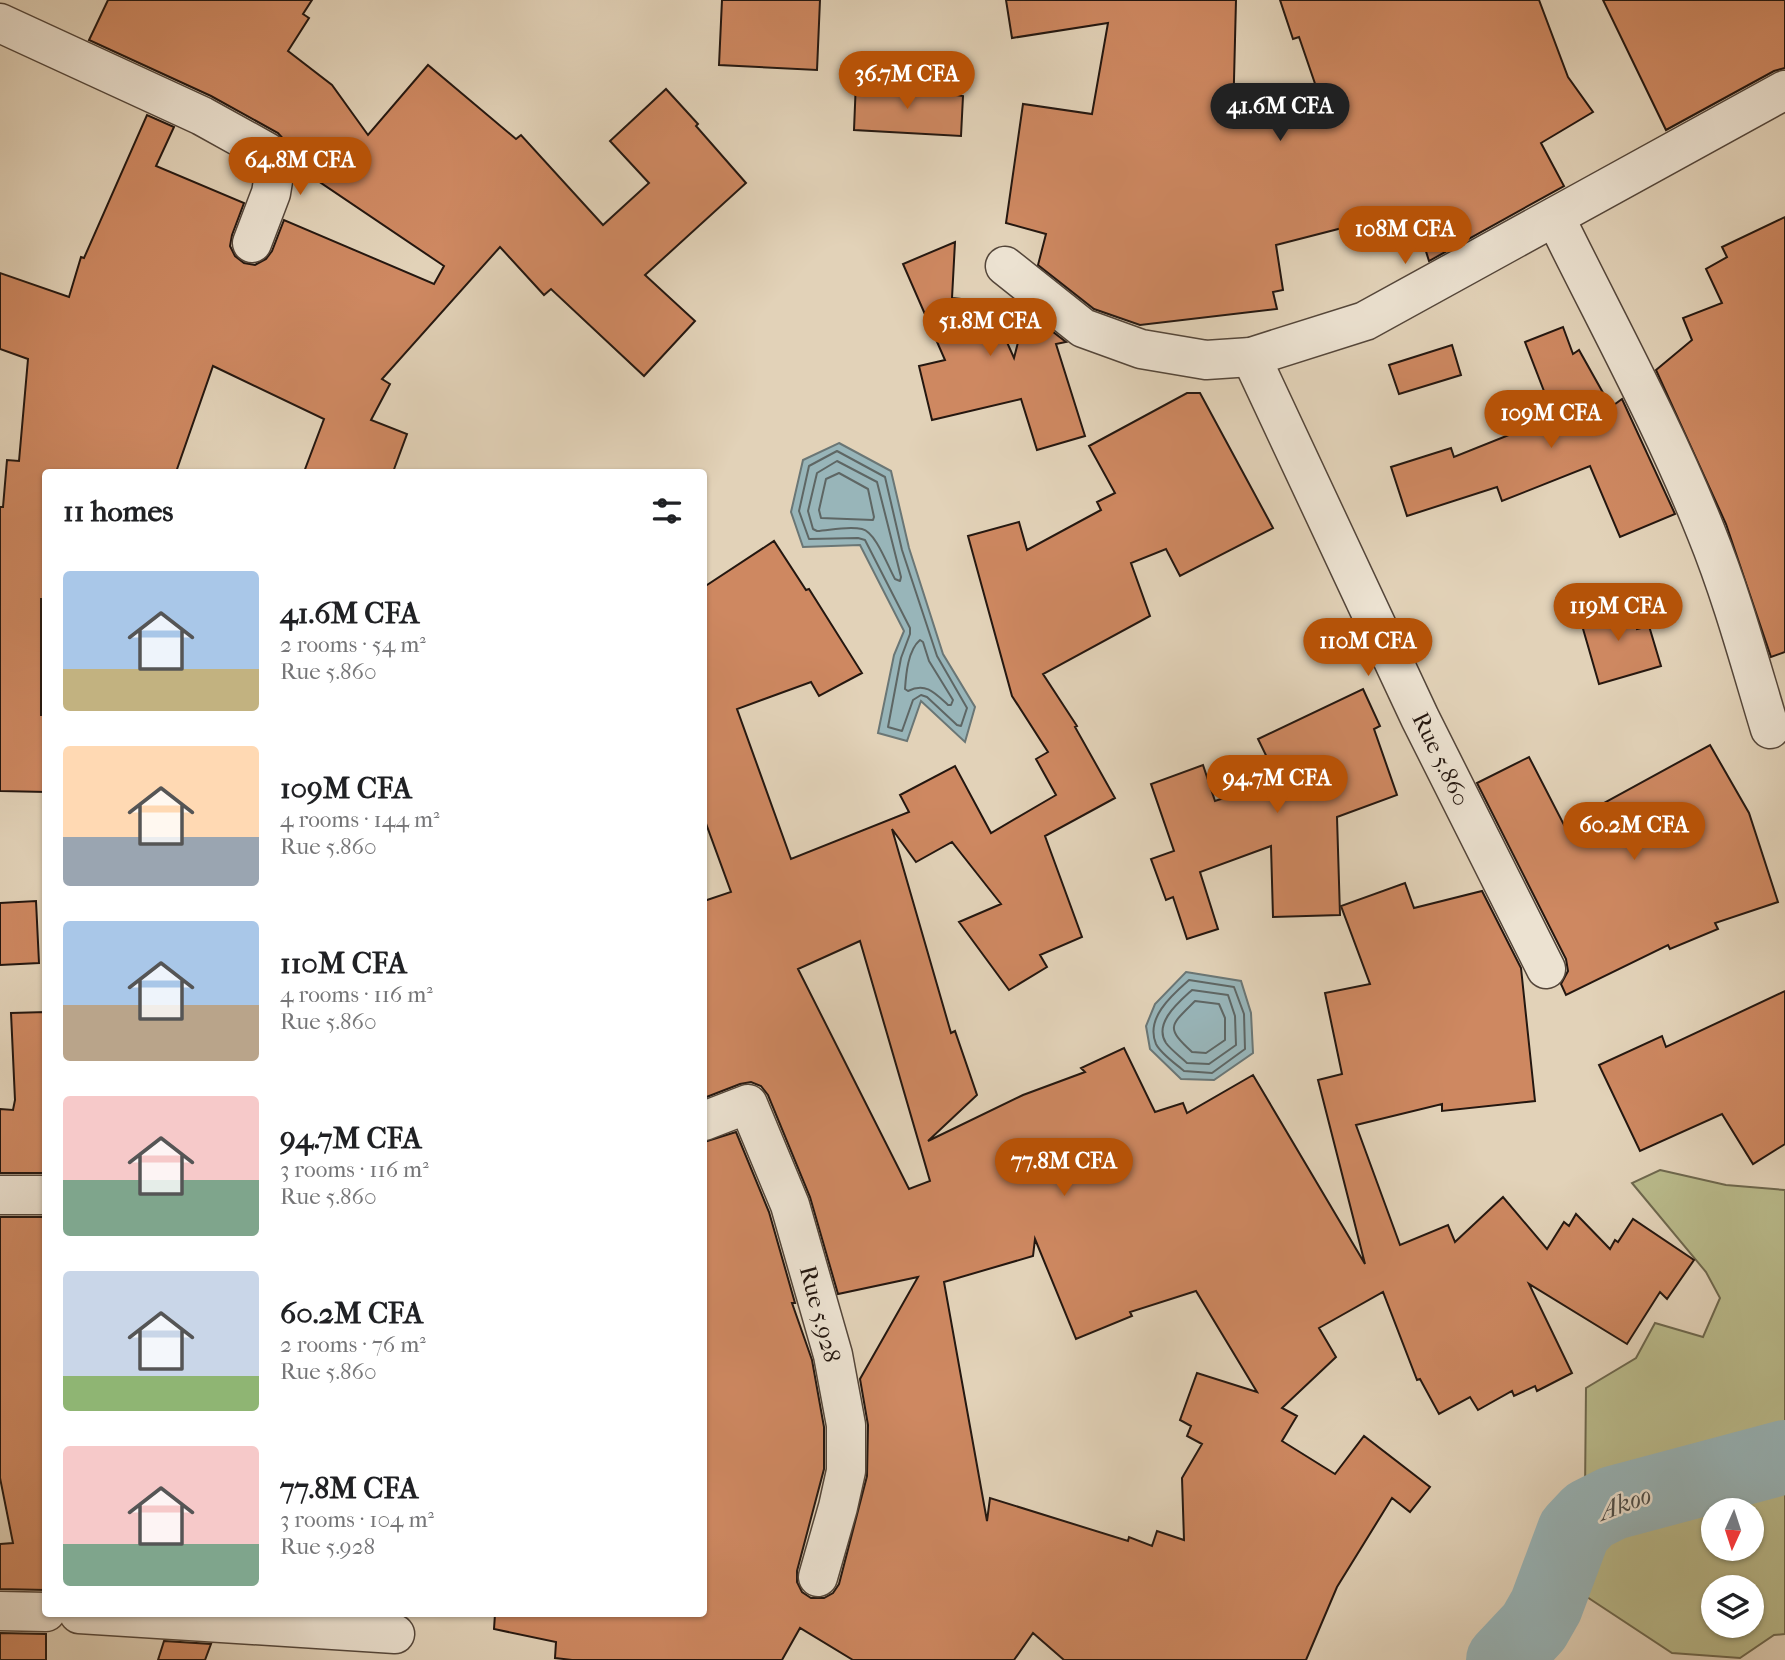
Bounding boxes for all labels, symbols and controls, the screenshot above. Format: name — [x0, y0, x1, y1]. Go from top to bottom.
pin: 36.7M CFA — [827, 52, 987, 111]
text: 36.7M CFA — [855, 60, 959, 87]
pin: 41.6M CFA — [1200, 83, 1360, 143]
text: 41.6M CFA — [1226, 92, 1334, 119]
pin: 64.8M CFA — [220, 138, 380, 197]
text: 64.8M CFA — [245, 146, 355, 173]
pin: 108M CFA — [1333, 206, 1477, 266]
text: 108M CFA — [1355, 215, 1455, 242]
pin: 51.8M CFA — [910, 298, 1070, 358]
text: 51.8M CFA — [939, 307, 1041, 334]
pin: 109M CFA — [1479, 391, 1623, 450]
text: 109M CFA — [1500, 399, 1602, 426]
icon: filters — [648, 492, 686, 530]
text: 11 homes — [63, 494, 173, 529]
pin: 119M CFA — [1546, 584, 1690, 643]
text: 119M CFA — [1570, 592, 1666, 619]
text: 41.6M CFA — [280, 596, 420, 631]
icon: home — [119, 599, 203, 683]
pin: 110M CFA — [1296, 618, 1440, 678]
text: 110M CFA — [1319, 627, 1417, 654]
text: 2 rooms · 54 m² — [280, 631, 426, 658]
text: Rue 5.860 — [280, 658, 377, 685]
street label: Rue 5.860 — [1406, 708, 1476, 810]
pin: 94.7M CFA — [1197, 756, 1357, 815]
text: 94.7M CFA — [1223, 764, 1331, 791]
text: 109M CFA — [280, 771, 412, 806]
icon: home — [119, 774, 203, 858]
pin: 60.2M CFA — [1554, 802, 1714, 862]
text: 4 rooms · 144 m² — [280, 806, 440, 833]
text: 60.2M CFA — [1579, 811, 1689, 838]
text: Rue 5.860 — [280, 833, 377, 860]
text: 110M CFA — [280, 946, 407, 981]
icon: home — [119, 949, 203, 1033]
text: 4 rooms · 116 m² — [280, 981, 433, 1008]
text: Rue 5.860 — [280, 1008, 377, 1035]
text: 94.7M CFA — [280, 1121, 422, 1156]
icon: home — [119, 1124, 203, 1208]
pin: 77.8M CFA — [984, 1138, 1144, 1198]
text: 77.8M CFA — [1011, 1147, 1117, 1174]
text: 3 rooms · 116 m² — [280, 1156, 429, 1183]
text: Rue 5.860 — [280, 1183, 377, 1210]
street label: Rue 5.928 — [794, 1262, 846, 1366]
text: 60.2M CFA — [280, 1296, 423, 1331]
icon: home — [119, 1299, 203, 1383]
text: 2 rooms · 76 m² — [280, 1331, 426, 1358]
text: Rue 5.860 — [280, 1358, 377, 1385]
text: 77.8M CFA — [280, 1471, 418, 1506]
icon: home — [119, 1474, 203, 1558]
water label: Akoo — [1592, 1479, 1656, 1528]
north arrow — [1701, 1498, 1764, 1561]
map controls — [1701, 1498, 1764, 1638]
text: 3 rooms · 104 m² — [280, 1506, 434, 1533]
text: Rue 5.928 — [280, 1533, 375, 1560]
button: layers — [1701, 1575, 1764, 1638]

